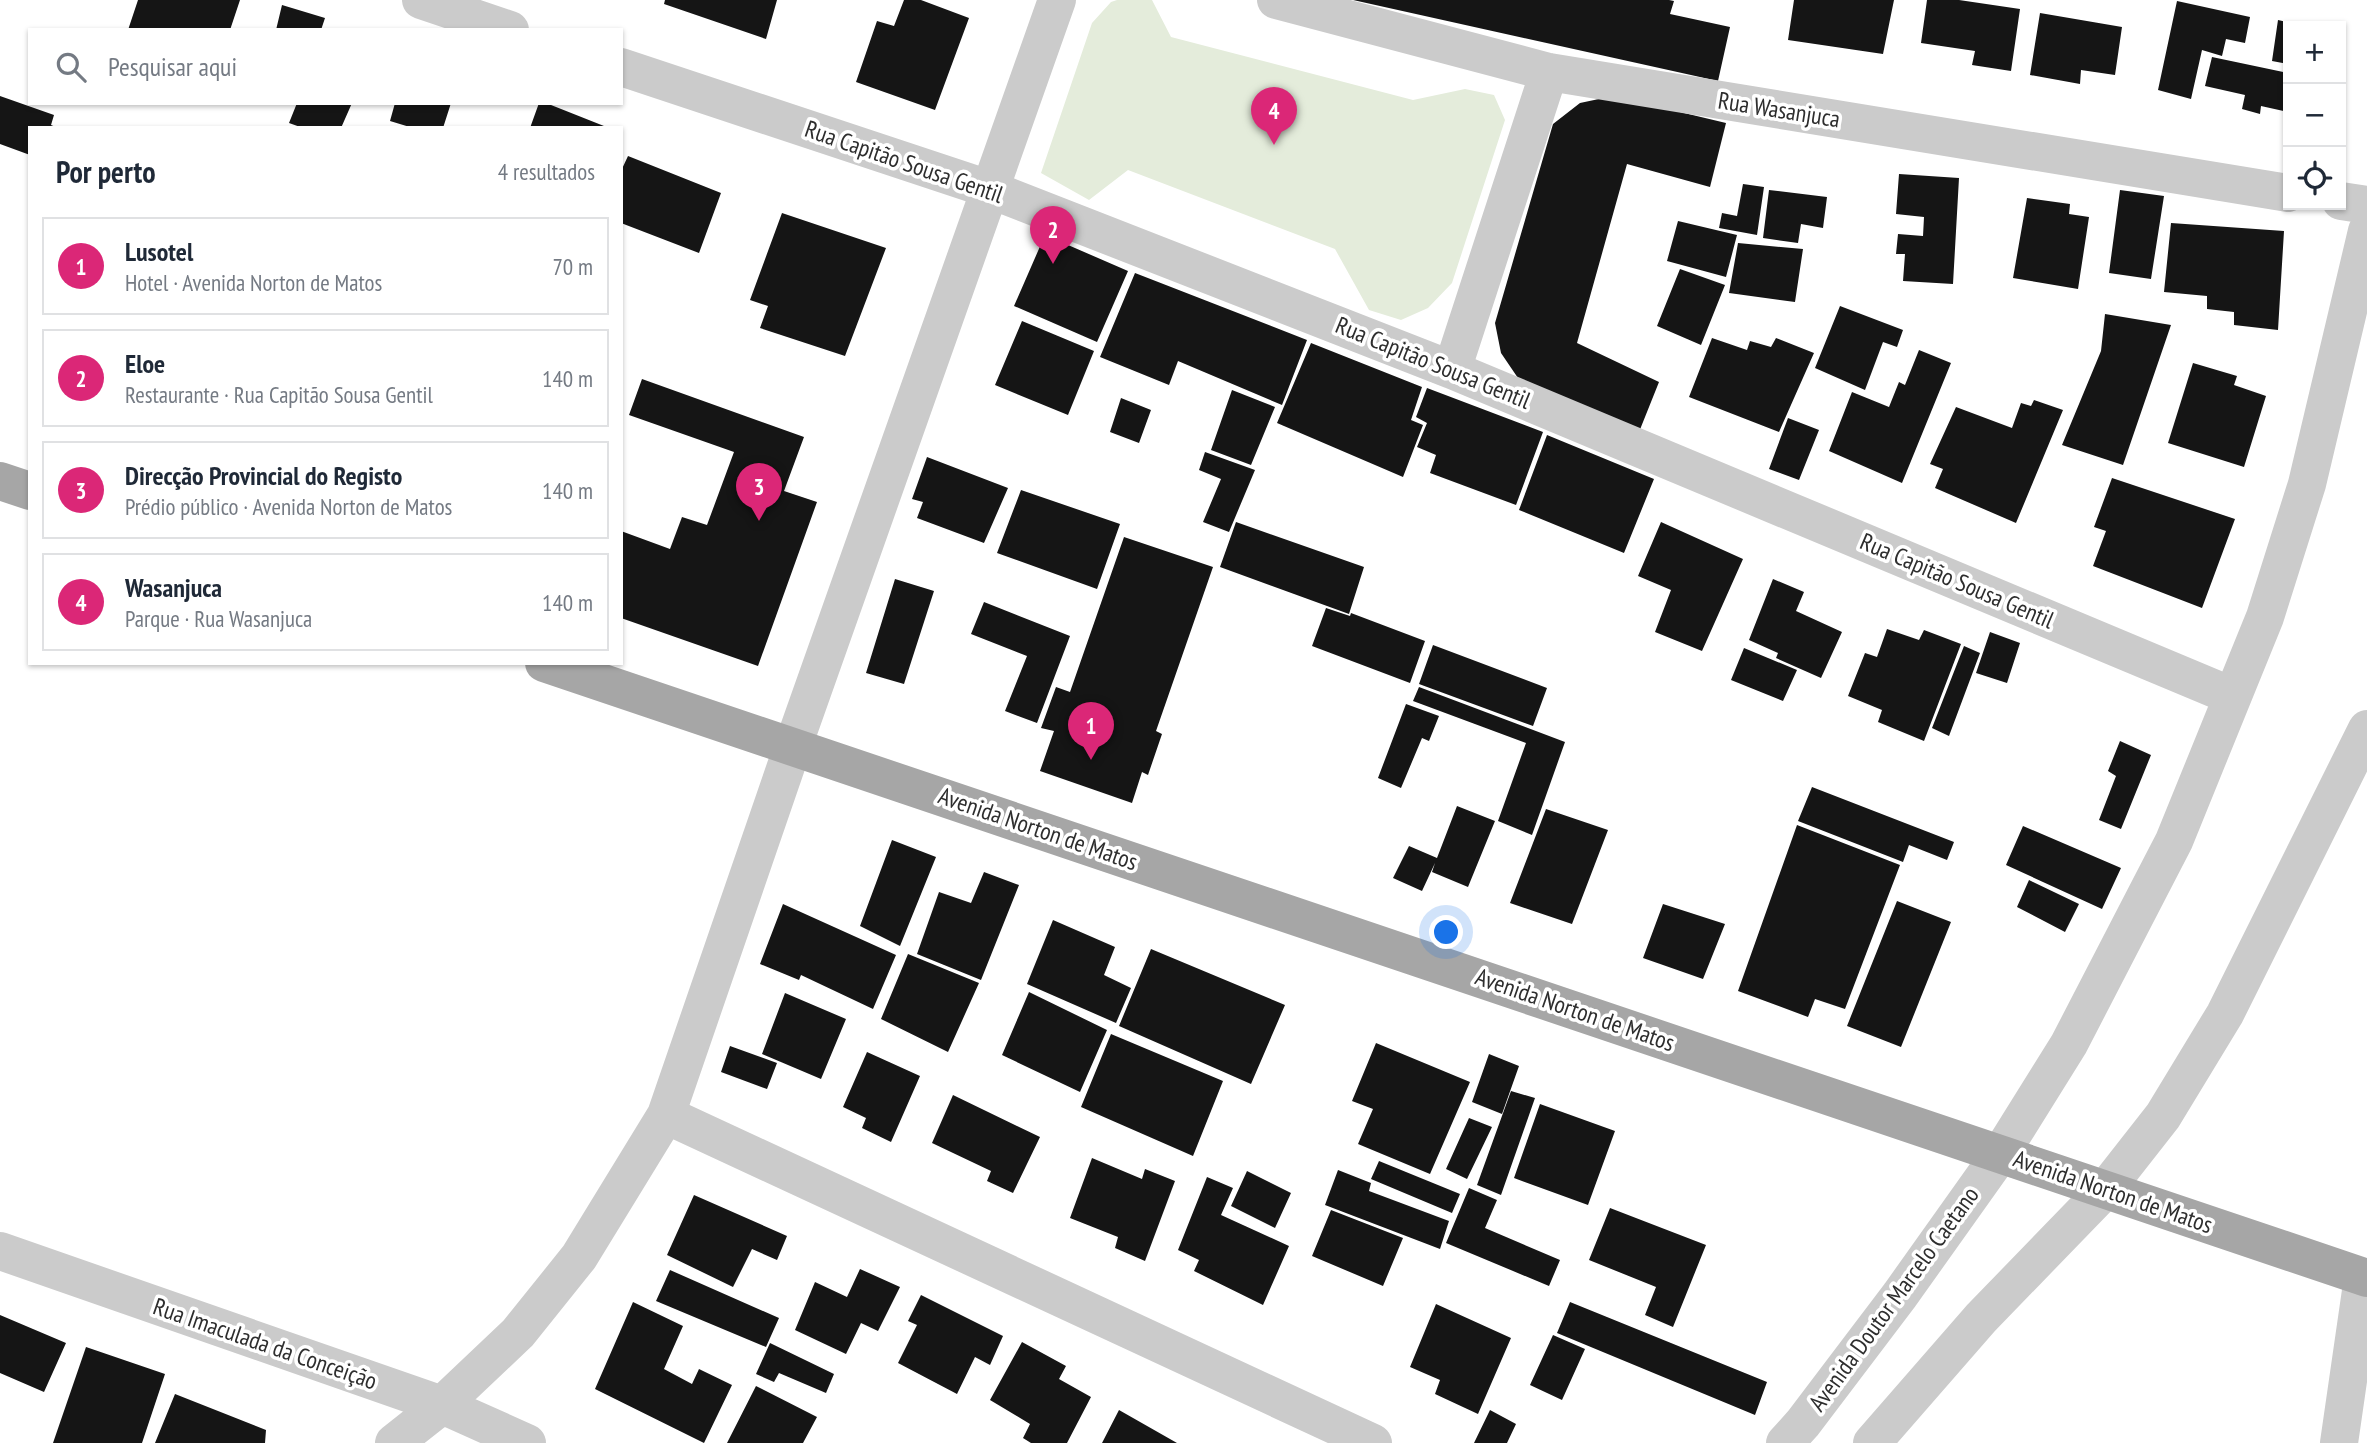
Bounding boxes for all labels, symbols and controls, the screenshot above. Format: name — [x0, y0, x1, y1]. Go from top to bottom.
map controls — [2283, 21, 2346, 210]
button: + — [2283, 21, 2346, 84]
search box — [28, 28, 623, 105]
icon: search — [52, 48, 90, 86]
text: Pesquisar aqui — [108, 50, 237, 83]
button: − — [2283, 84, 2346, 147]
street label: Rua Wasanjuca — [1716, 85, 1842, 134]
pin: 4 — [1251, 87, 1297, 145]
street label: Rua Capitão Sousa Gentil — [801, 113, 1008, 210]
button: locate — [2283, 147, 2346, 210]
text: Por perto — [56, 152, 156, 191]
text: 4 resultados — [498, 157, 595, 186]
pin: 2 — [1030, 206, 1076, 264]
text: Lusotel — [125, 235, 193, 268]
text: 1 — [76, 252, 87, 281]
text: 70 m — [552, 252, 593, 281]
text: Hotel · Avenida Norton de Matos — [125, 268, 382, 297]
street label: Rua Capitão Sousa Gentil — [1331, 309, 1536, 416]
text: Eloe — [125, 347, 165, 380]
text: 2 — [76, 364, 87, 393]
text: 140 m — [542, 364, 593, 393]
text: Restaurante · Rua Capitão Sousa Gentil — [125, 380, 433, 409]
text: Direcção Provincial do Registo — [125, 459, 402, 492]
pin: 3 — [736, 463, 782, 521]
text: 3 — [76, 476, 87, 505]
text: 140 m — [542, 476, 593, 505]
text: Prédio público · Avenida Norton de Matos — [125, 492, 452, 521]
street label: Rua Capitão Sousa Gentil — [1856, 526, 2059, 636]
text: Wasanjuca — [125, 571, 222, 604]
text: 4 — [76, 588, 87, 617]
text: 140 m — [542, 588, 593, 617]
text: Parque · Rua Wasanjuca — [125, 604, 312, 633]
pin: 1 — [1068, 702, 1114, 760]
street label: Avenida Norton de Matos — [934, 780, 1142, 877]
your location — [1429, 915, 1463, 949]
street label: Avenida Norton de Matos — [1471, 961, 1679, 1058]
street label: Avenida Norton de Matos — [2009, 1143, 2217, 1240]
street label: Avenida Doutor Marcelo Caetano — [1802, 1180, 1986, 1417]
street label: Rua Imaculada da Conceição — [149, 1291, 381, 1396]

